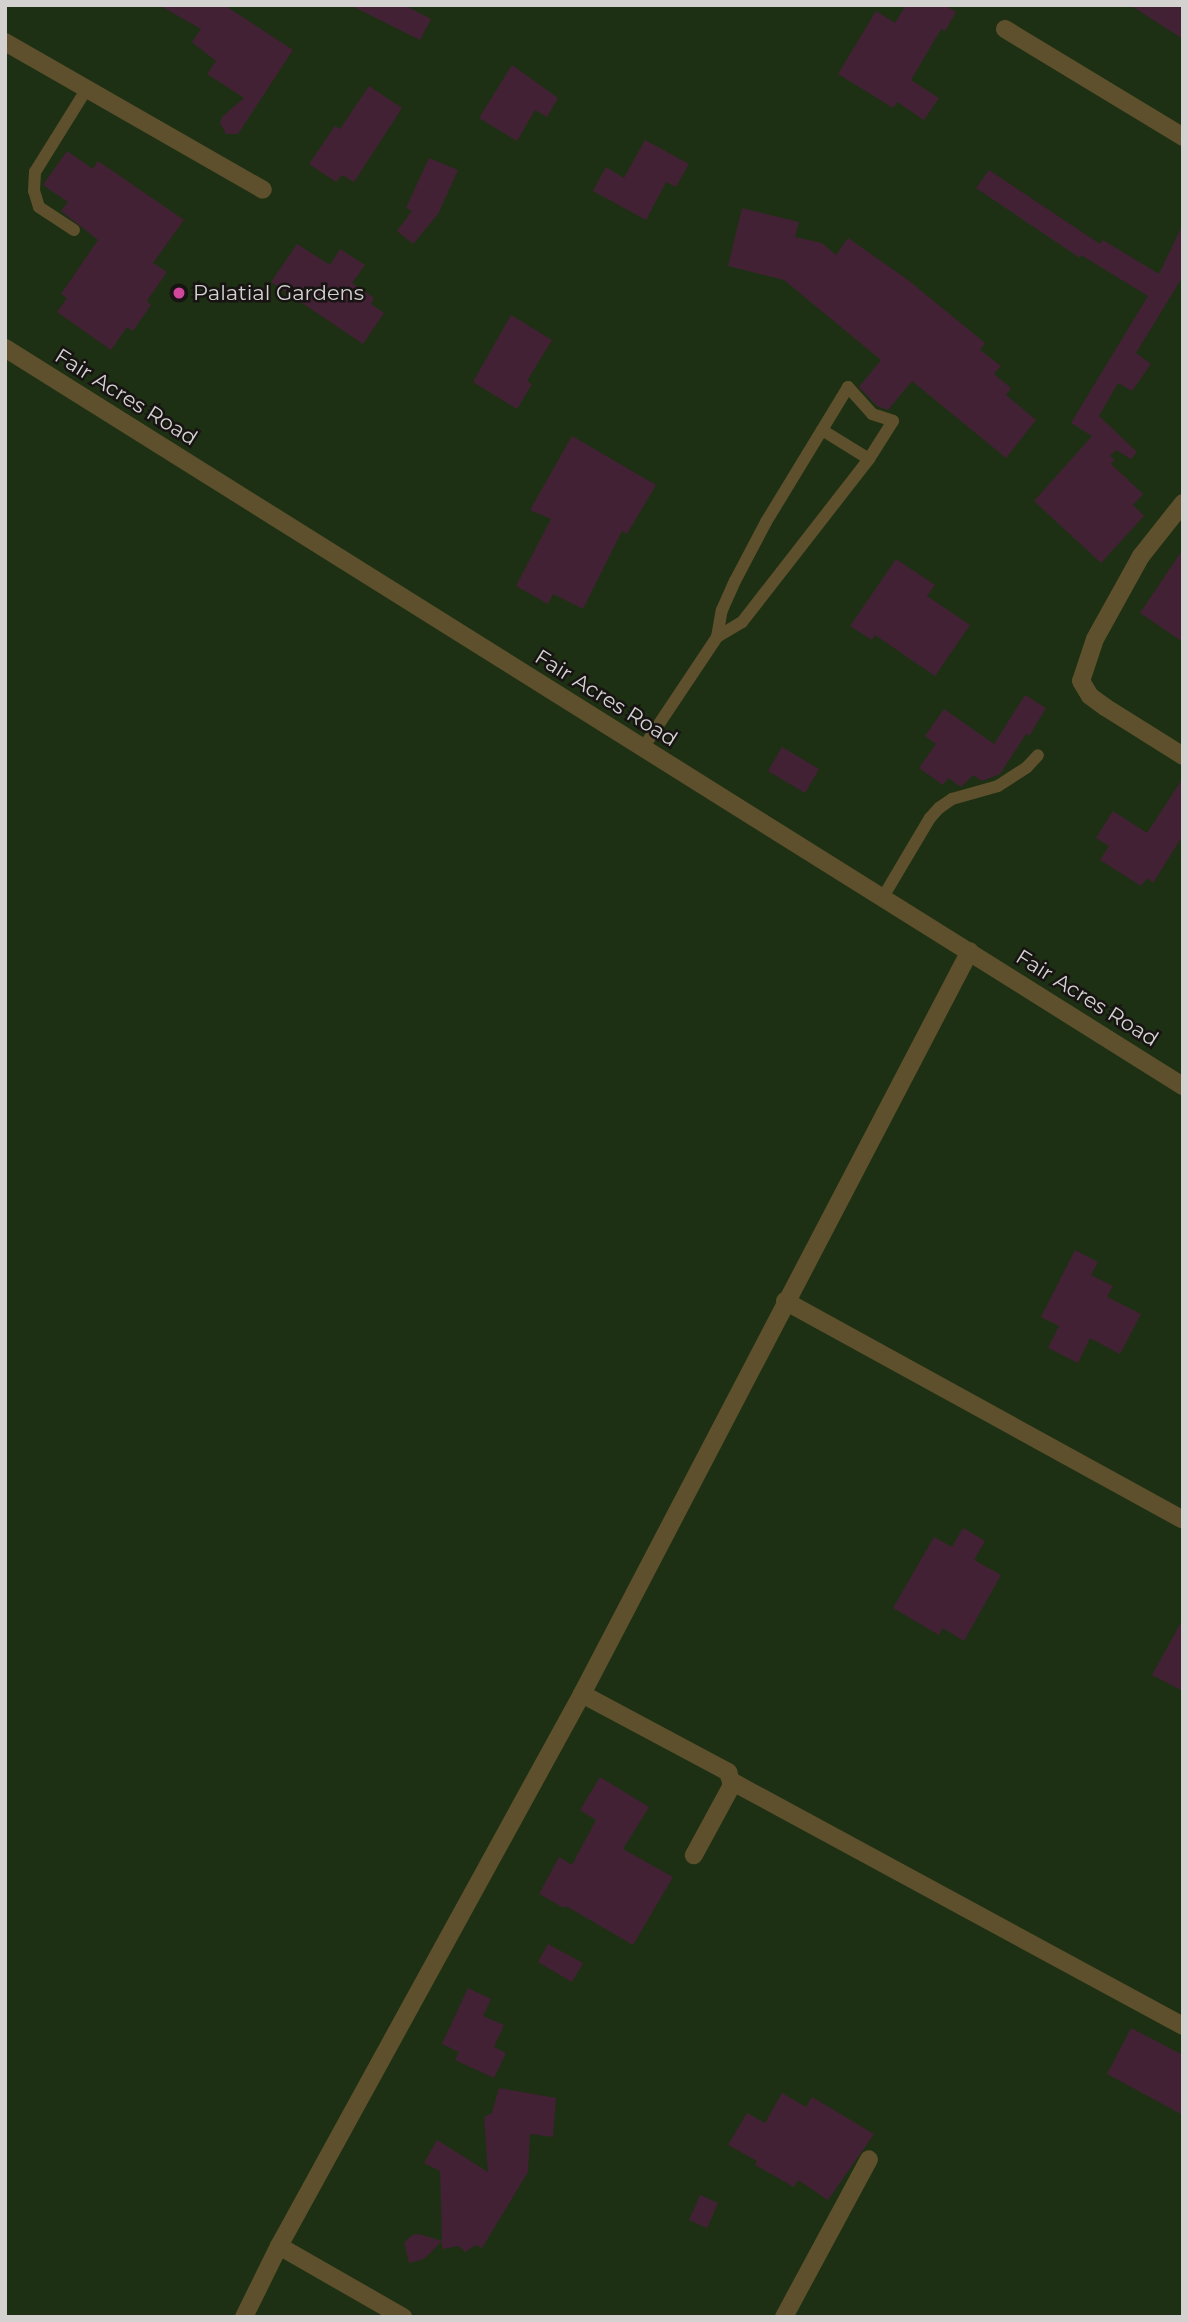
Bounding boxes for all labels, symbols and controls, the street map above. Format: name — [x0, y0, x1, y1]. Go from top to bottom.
place label: Palatial Gardens — [193, 280, 364, 306]
marker: Palatial Gardens — [171, 285, 187, 301]
street label: Fair Acres Road — [50, 343, 202, 451]
street label: Fair Acres Road — [530, 644, 682, 752]
street label: Fair Acres Road — [1011, 944, 1163, 1052]

